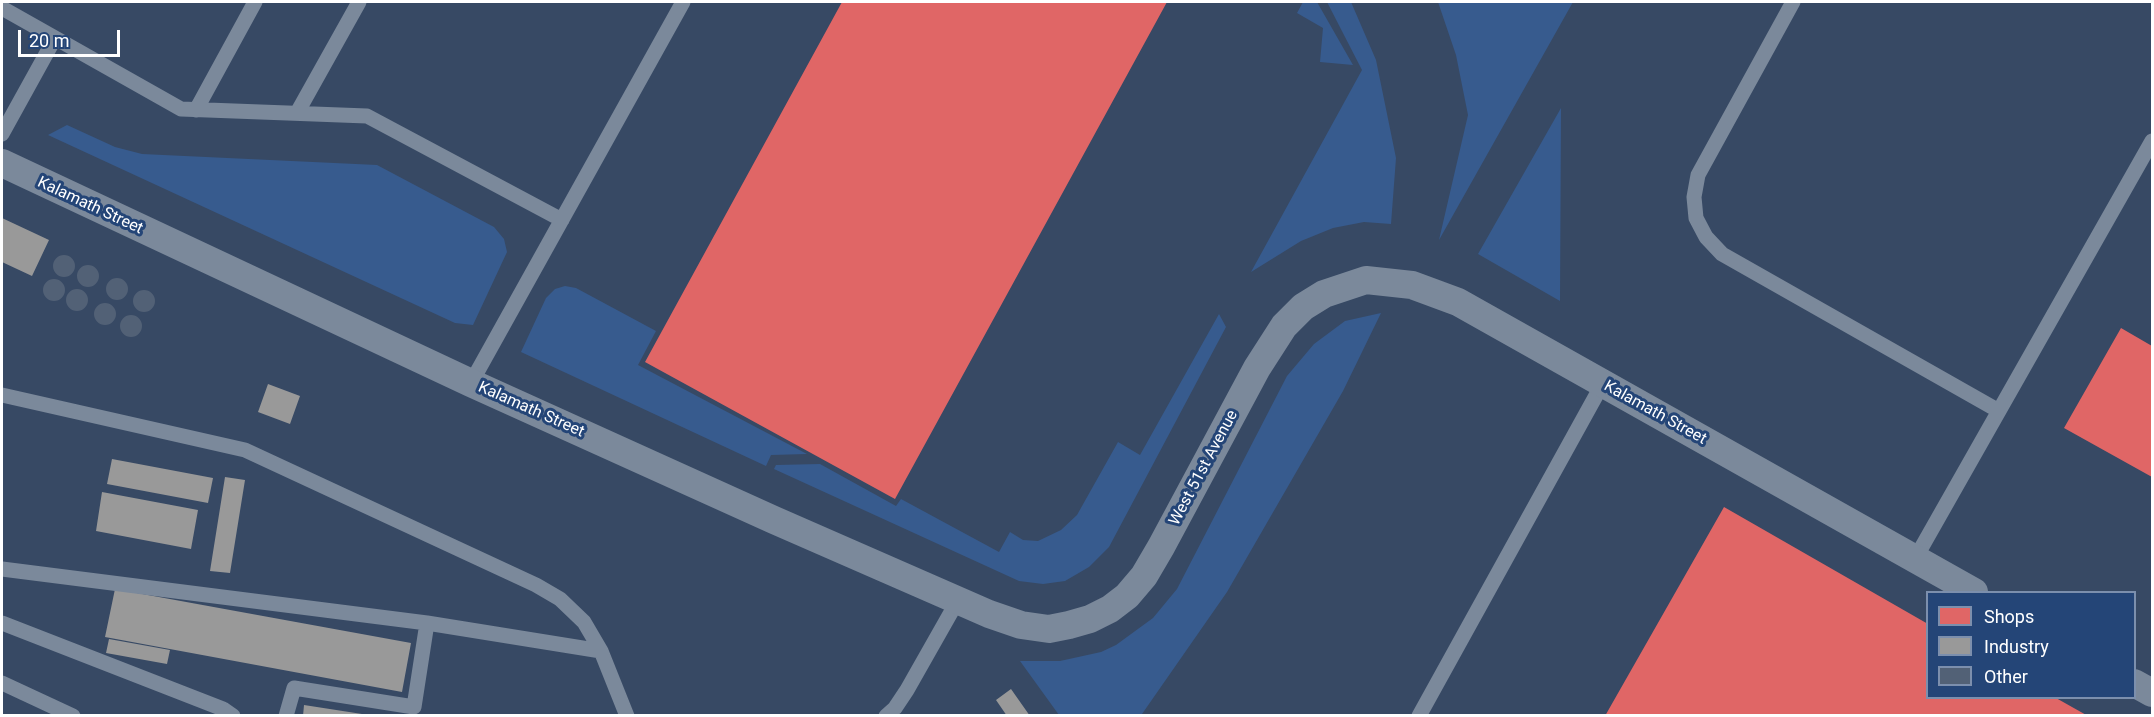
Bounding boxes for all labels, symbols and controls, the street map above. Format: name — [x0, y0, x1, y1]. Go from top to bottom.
scale bar — [21, 18, 123, 56]
text: 20 m — [29, 30, 69, 51]
street label: Kalamath Street — [34, 173, 146, 239]
street label: Kalamath Street — [1600, 377, 1710, 449]
street label: Kalamath Street — [475, 378, 587, 442]
street label: West 51st Avenue — [1166, 407, 1242, 529]
legend — [1926, 591, 2136, 699]
text: Shops — [1984, 606, 2034, 627]
text: Industry — [1984, 636, 2049, 657]
text: Other — [1984, 666, 2028, 687]

